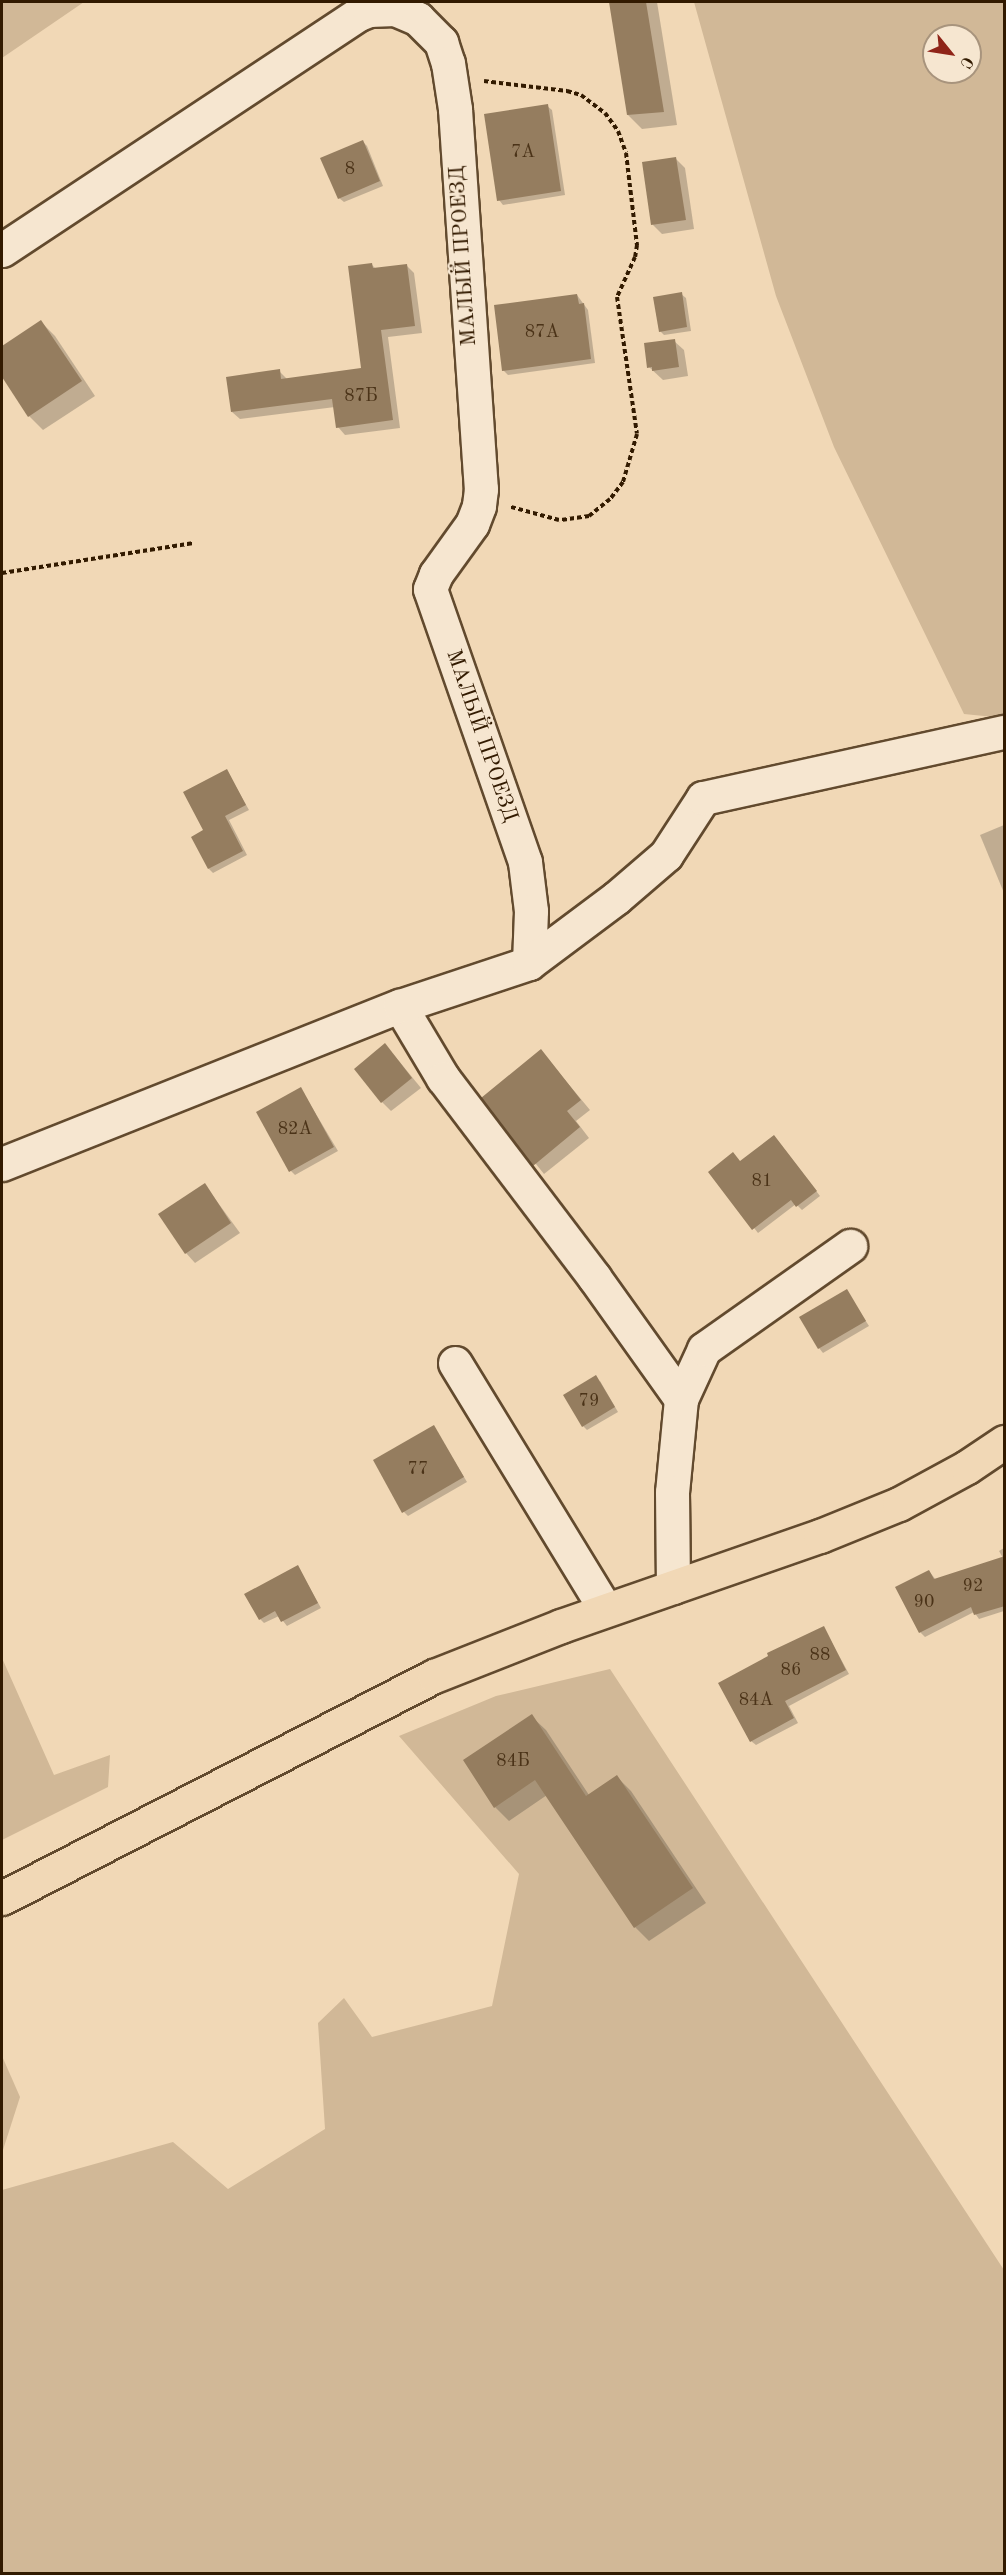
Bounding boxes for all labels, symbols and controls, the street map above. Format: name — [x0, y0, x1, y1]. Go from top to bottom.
north arrow — [922, 24, 982, 84]
text: С — [956, 53, 975, 71]
house number: 7А — [511, 141, 535, 163]
house number: 8 — [345, 158, 355, 180]
street label: МАЛЫЙ ПРОЕЗД — [445, 165, 483, 347]
house number: 87А — [525, 321, 559, 343]
house number: 87Б — [344, 385, 378, 407]
street label: МАЛЫЙ ПРОЕЗД — [440, 646, 522, 826]
house number: 82А — [278, 1118, 312, 1140]
house number: 81 — [752, 1170, 772, 1192]
house number: 79 — [579, 1390, 599, 1412]
house number: 77 — [408, 1458, 428, 1480]
house number: 92 — [963, 1575, 983, 1597]
house number: 90 — [914, 1591, 934, 1613]
house number: 88 — [810, 1644, 830, 1666]
house number: 86 — [781, 1659, 801, 1681]
house number: 84А — [739, 1689, 773, 1711]
house number: 84Б — [496, 1750, 530, 1772]

